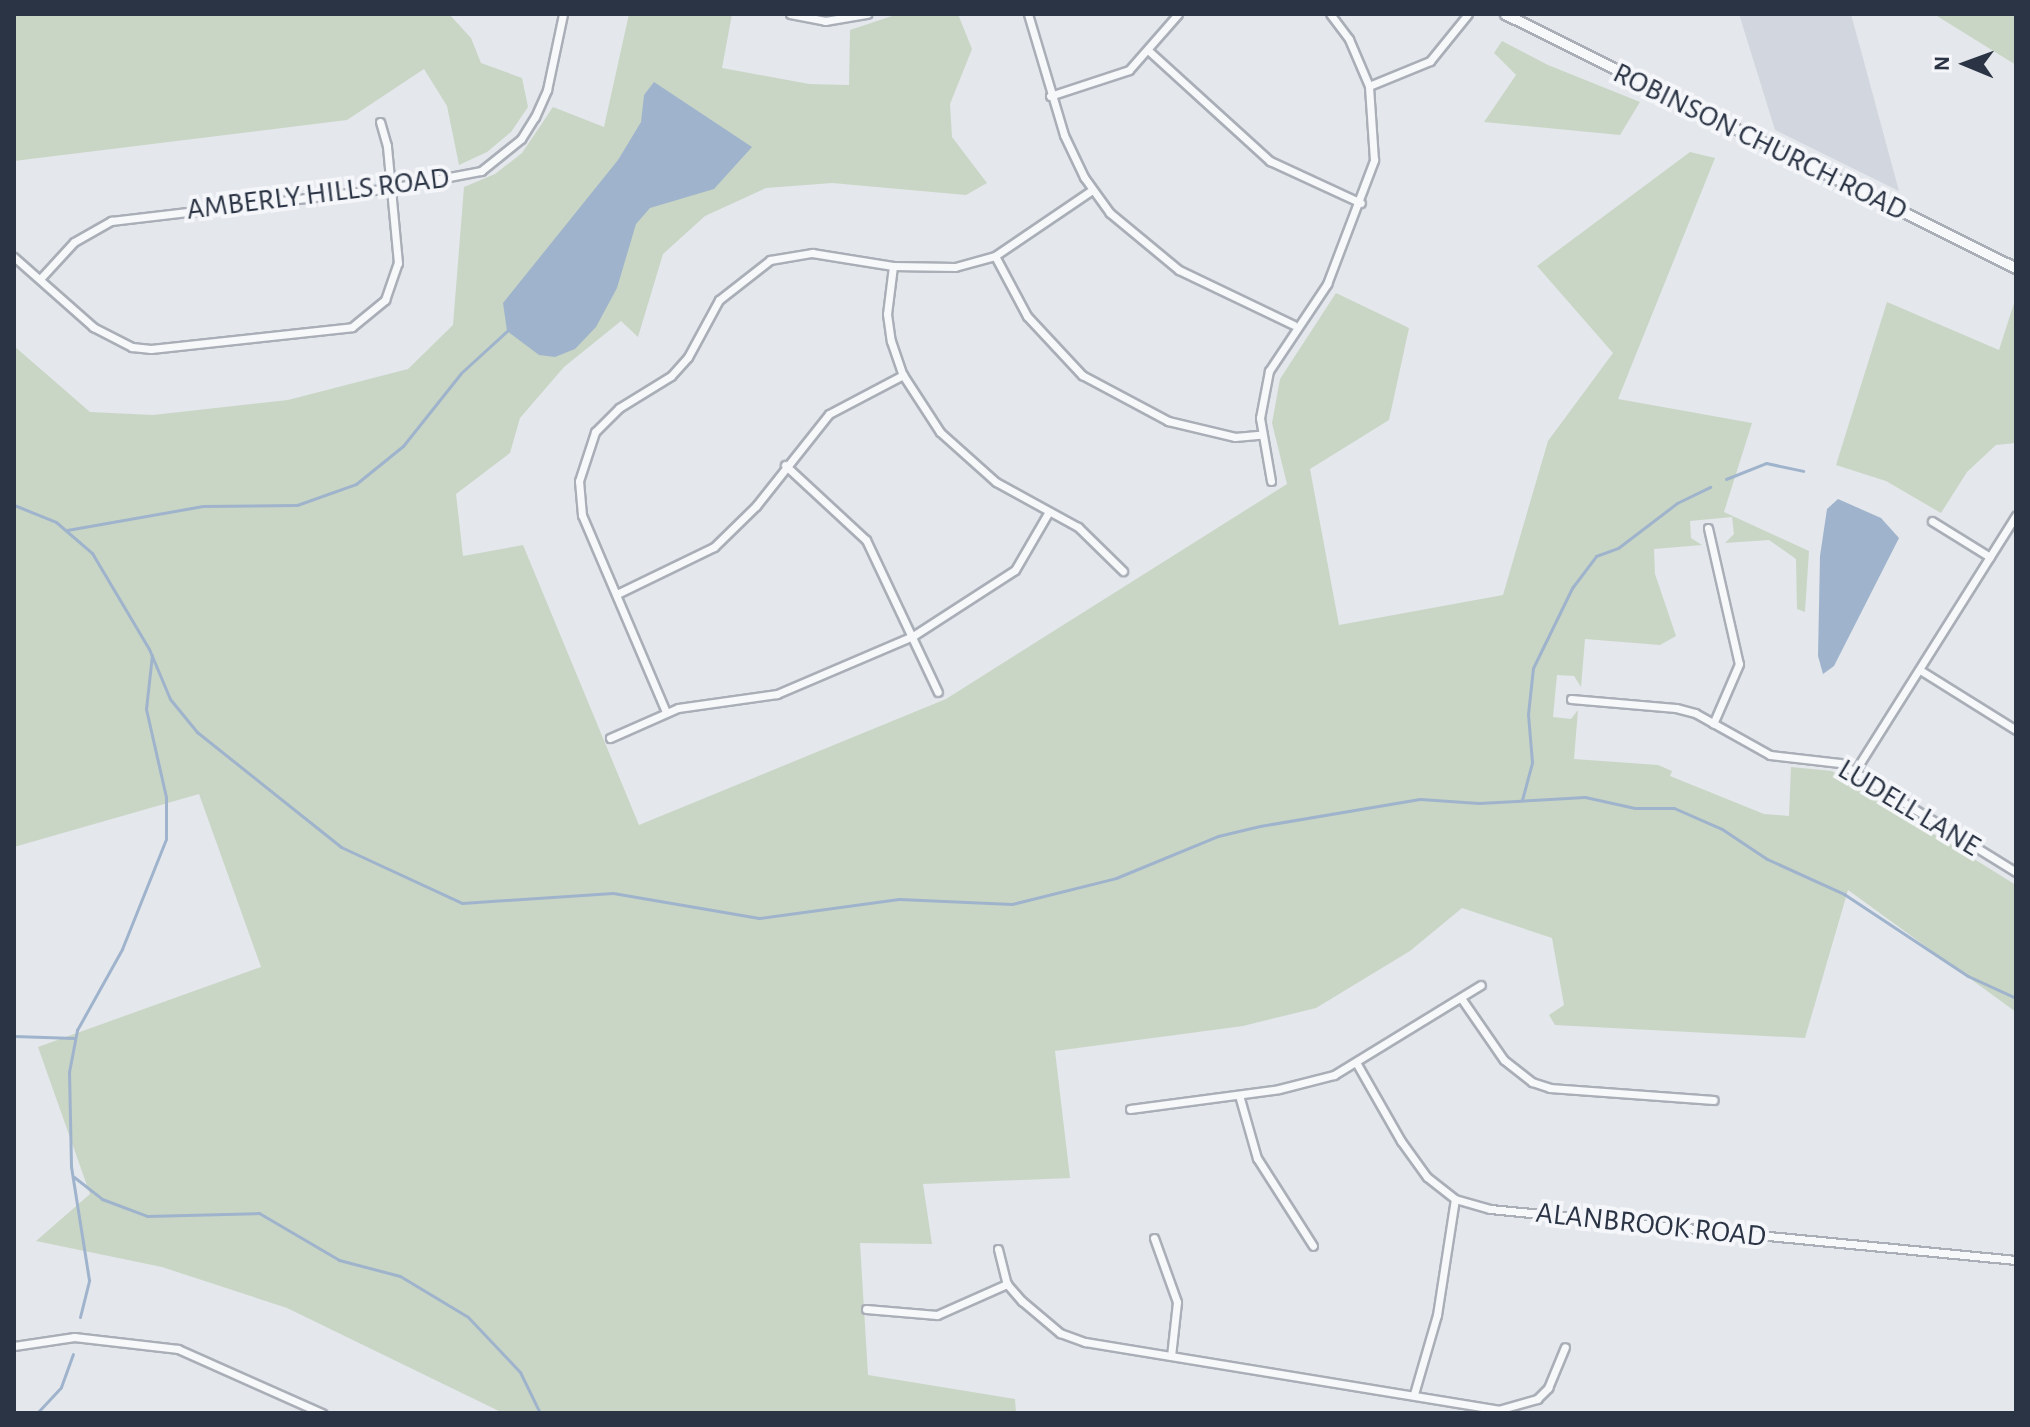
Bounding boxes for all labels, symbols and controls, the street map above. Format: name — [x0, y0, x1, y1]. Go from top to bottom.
north arrow — [1926, 24, 2006, 104]
street label: ROBINSON CHURCH ROAD — [1607, 55, 1913, 229]
text: N — [1931, 56, 1953, 71]
street label: AMBERLY HILLS ROAD — [185, 160, 451, 228]
street label: LUDELL LANE — [1831, 751, 1987, 865]
street label: ALANBROOK ROAD — [1534, 1195, 1768, 1255]

